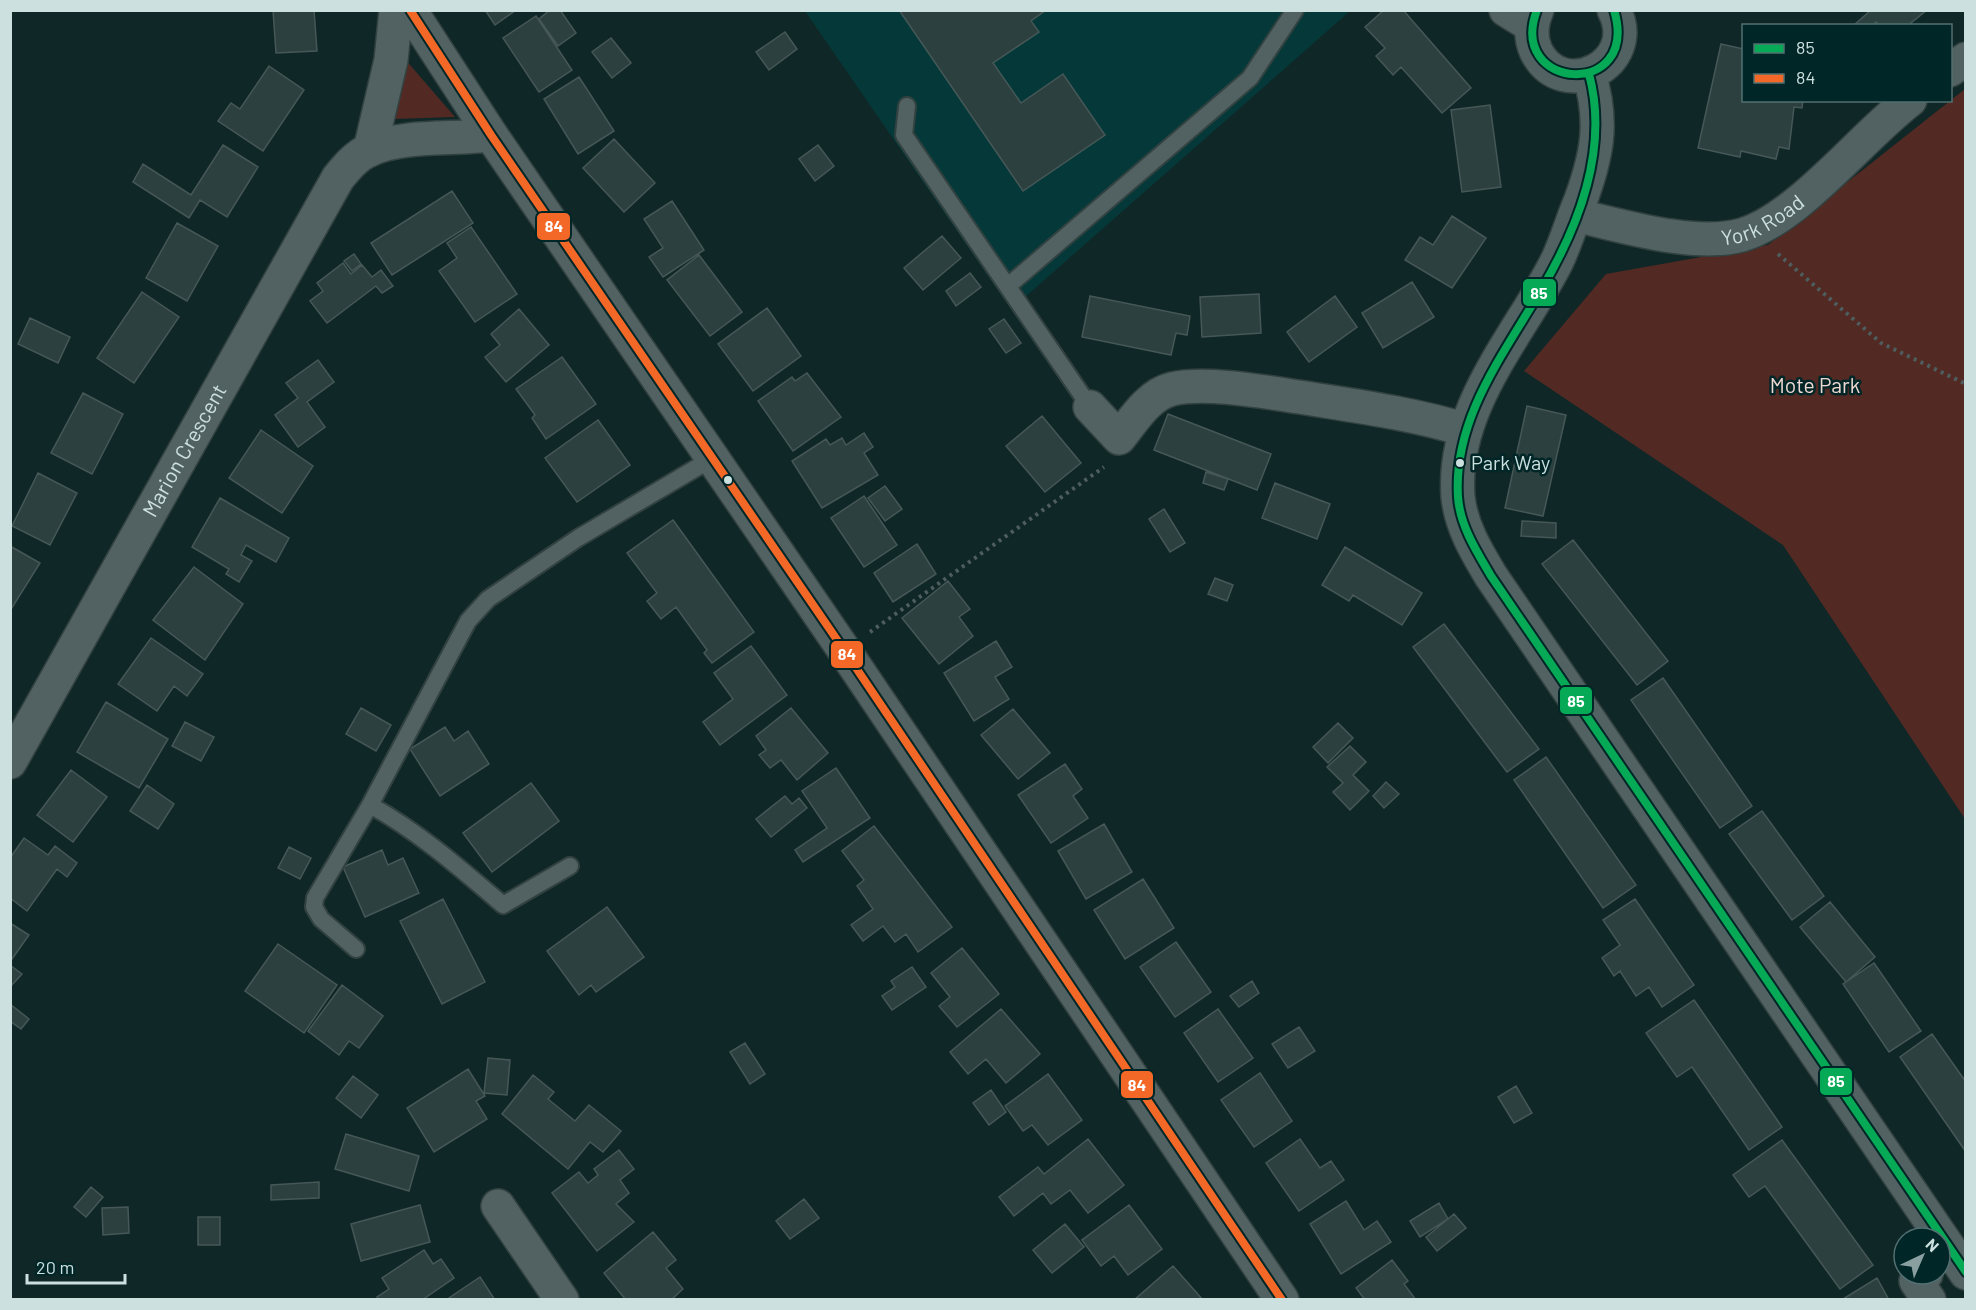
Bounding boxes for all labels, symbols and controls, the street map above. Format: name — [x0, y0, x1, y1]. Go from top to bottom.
legend — [1742, 24, 1952, 102]
text: 85 — [1796, 36, 1815, 58]
text: 84 — [1796, 66, 1815, 88]
street label: York Road — [1719, 189, 1808, 250]
line badge: 84 — [536, 212, 571, 241]
text: 84 — [545, 216, 563, 235]
line badge: 85 — [1522, 278, 1557, 307]
text: 85 — [1530, 283, 1548, 302]
park label: Mote Park — [1770, 372, 1860, 397]
street label: Marion Crescent — [136, 379, 231, 521]
place label: Park Way — [1471, 450, 1550, 474]
marker: Park Way — [1454, 457, 1466, 469]
unlabelled marker — [722, 474, 734, 486]
line badge: 84 — [830, 640, 864, 669]
text: 84 — [838, 644, 856, 663]
line badge: 85 — [1559, 686, 1593, 715]
text: 85 — [1567, 691, 1585, 710]
line badge: 85 — [1819, 1067, 1853, 1096]
line badge: 84 — [1120, 1070, 1154, 1099]
text: 85 — [1827, 1071, 1845, 1090]
text: 84 — [1128, 1075, 1146, 1094]
north arrow — [1892, 1226, 1952, 1286]
text: N — [1922, 1234, 1943, 1255]
scale bar — [27, 1247, 124, 1285]
text: 20 m — [36, 1256, 74, 1278]

